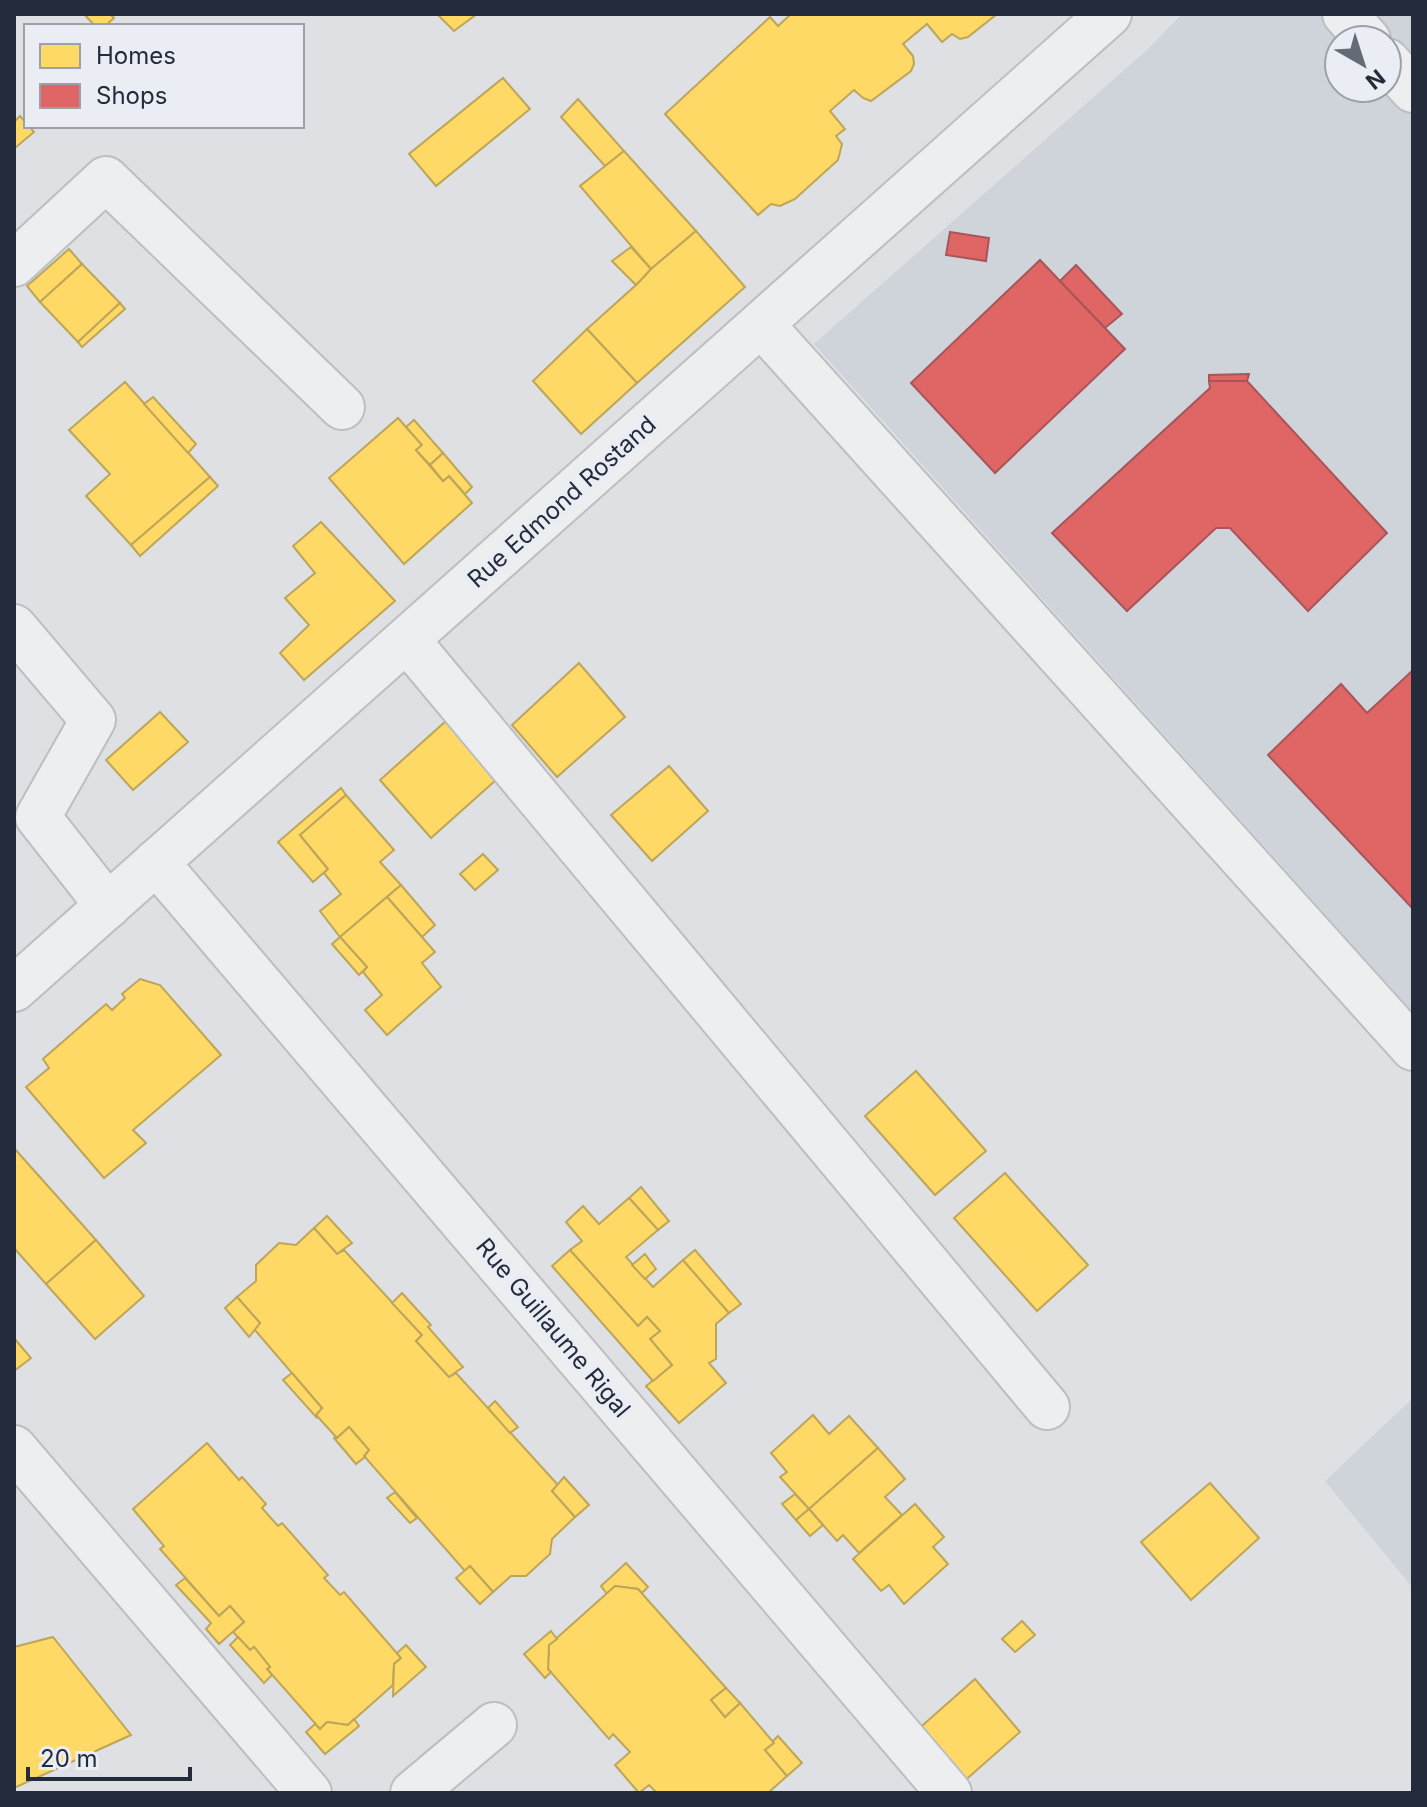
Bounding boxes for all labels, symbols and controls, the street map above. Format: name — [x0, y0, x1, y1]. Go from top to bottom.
legend — [24, 24, 304, 128]
north arrow — [1323, 24, 1403, 104]
text: Homes — [96, 41, 176, 70]
text: N — [1361, 64, 1390, 95]
text: Shops — [96, 81, 167, 110]
street label: Rue Edmond Rostand — [462, 410, 662, 594]
street label: Rue Guillaume Rigal — [470, 1232, 637, 1423]
scale bar — [28, 1731, 190, 1781]
text: 20 m — [40, 1744, 98, 1773]

